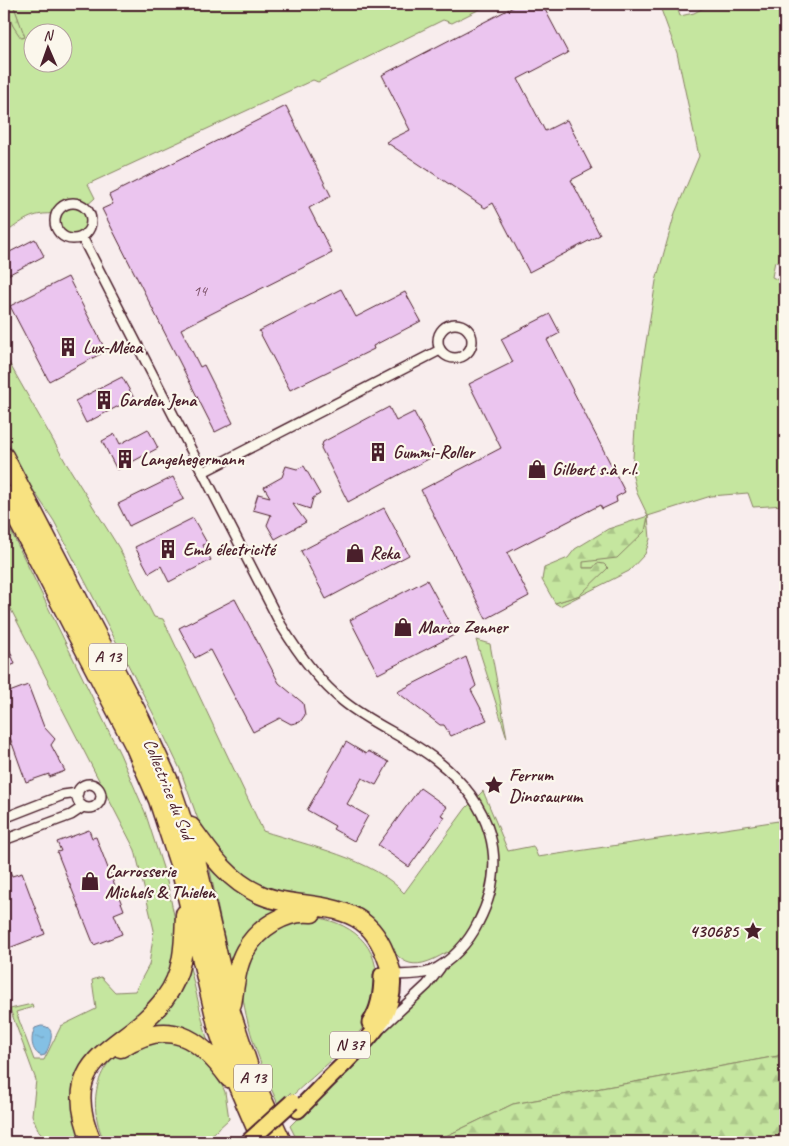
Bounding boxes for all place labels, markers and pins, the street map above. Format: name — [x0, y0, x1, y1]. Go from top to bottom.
building icon: Lux-Méca — [57, 336, 79, 358]
place label: Lux-Méca — [83, 336, 144, 358]
building icon: Garden Jena — [93, 389, 115, 411]
place label: Garden Jena — [119, 389, 198, 411]
building icon: Gummi-Roller — [367, 441, 389, 463]
place label: Gummi-Roller — [393, 441, 477, 463]
building icon: Langehegermann — [114, 448, 136, 470]
place label: Langehegermann — [140, 448, 245, 470]
shop icon: Gilbert s.à r.l. — [526, 458, 548, 480]
place label: Gilbert s.à r.l. — [552, 458, 638, 480]
building icon: Emb électricité — [157, 538, 179, 560]
place label: Emb électricité — [183, 538, 278, 560]
shop icon: Reka — [344, 542, 366, 564]
place label: Reka — [370, 542, 401, 564]
shop icon: Marco Zenner — [392, 616, 414, 638]
place label: Marco Zenner — [418, 616, 510, 638]
place label: Ferrum Dinosaurum — [509, 764, 584, 807]
place icon: Ferrum Dinosaurum — [483, 774, 505, 796]
place label: Carrosserie Michels & Thielen — [105, 860, 217, 903]
shop icon: Carrosserie Michels & Thielen — [79, 870, 101, 892]
place label: 430685 — [689, 920, 740, 942]
place icon: 430685 — [742, 920, 764, 942]

